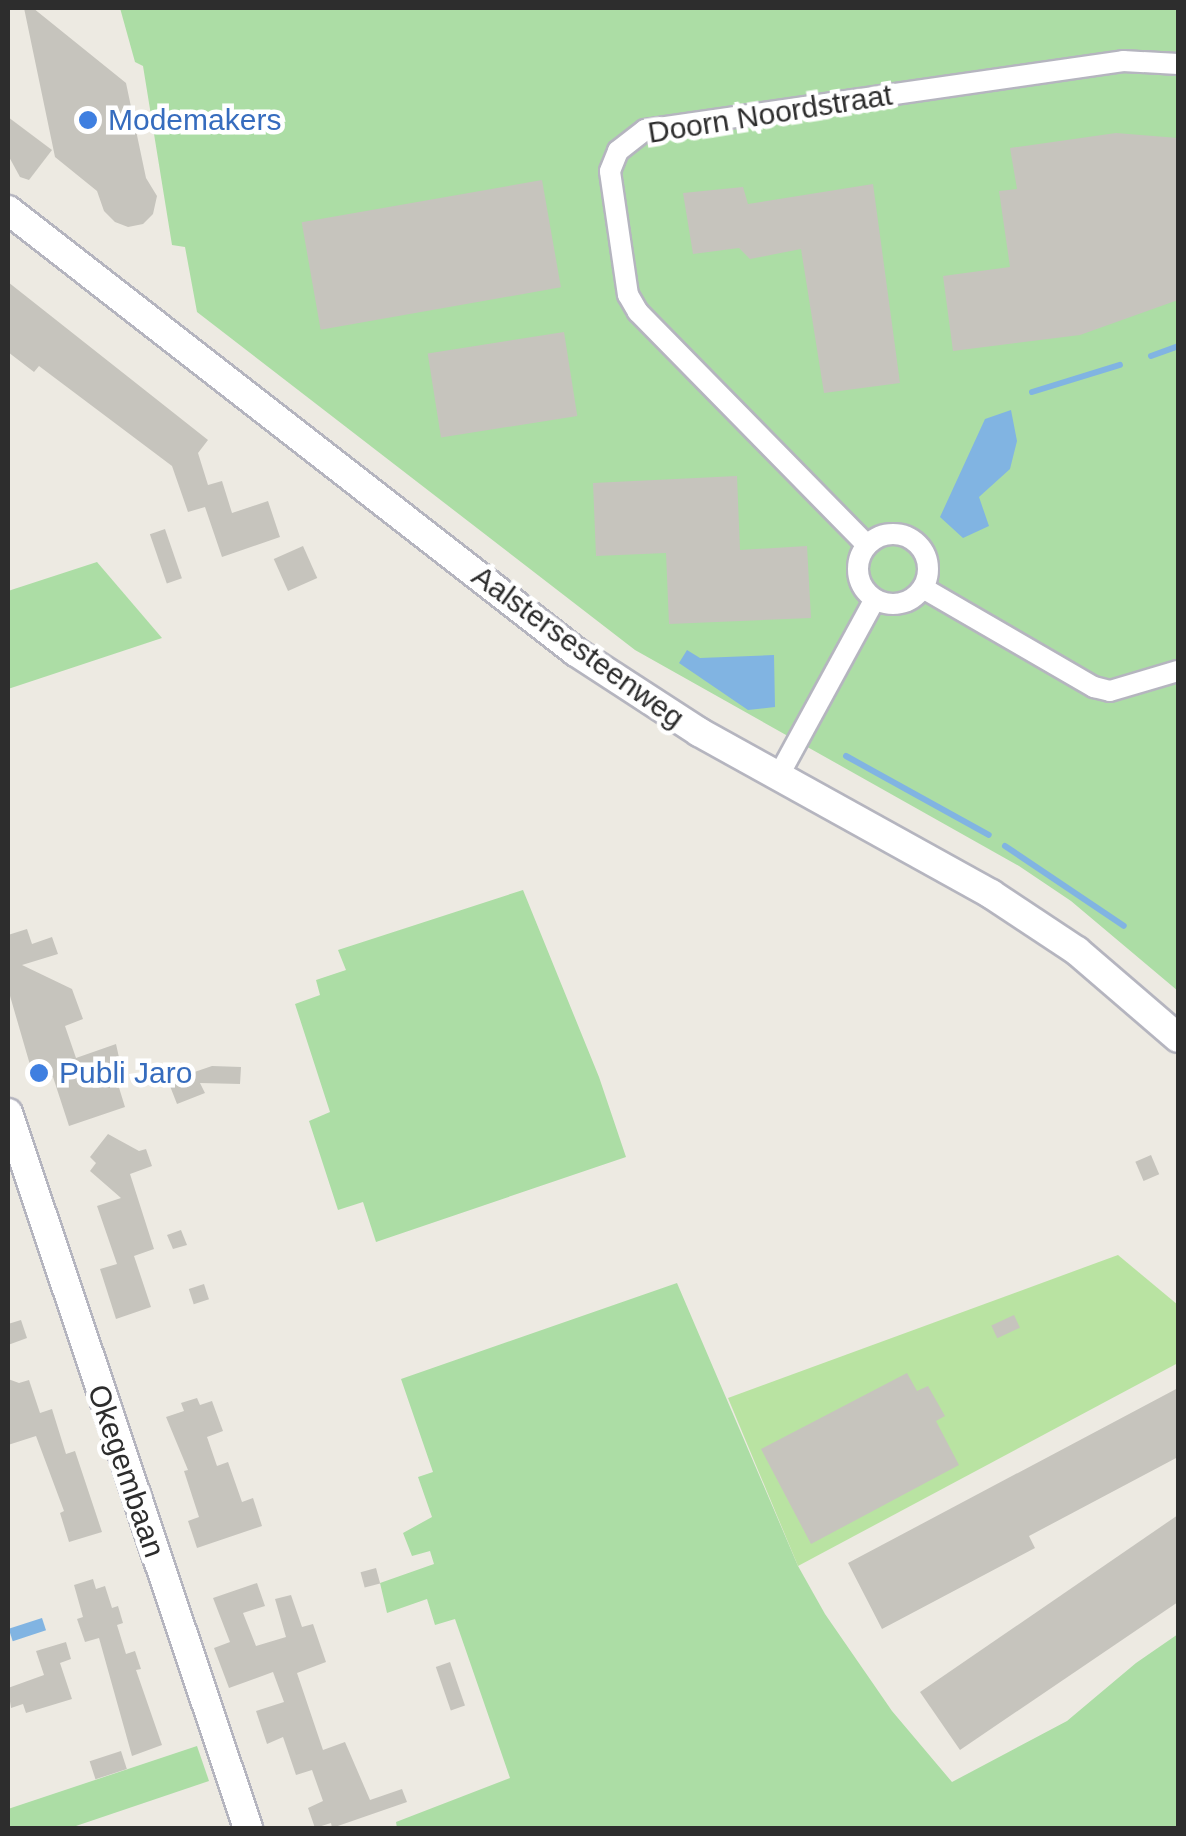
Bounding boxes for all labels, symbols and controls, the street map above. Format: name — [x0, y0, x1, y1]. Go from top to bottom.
street label: Doorn Noordstraat — [645, 77, 895, 151]
place label: Modemakers — [108, 102, 281, 138]
marker: Modemakers — [77, 109, 99, 131]
street label: Aalstersesteenweg — [465, 558, 691, 736]
place label: Publi Jaro — [59, 1055, 192, 1091]
marker: Publi Jaro — [28, 1062, 50, 1084]
street label: Okegembaan — [80, 1380, 172, 1562]

